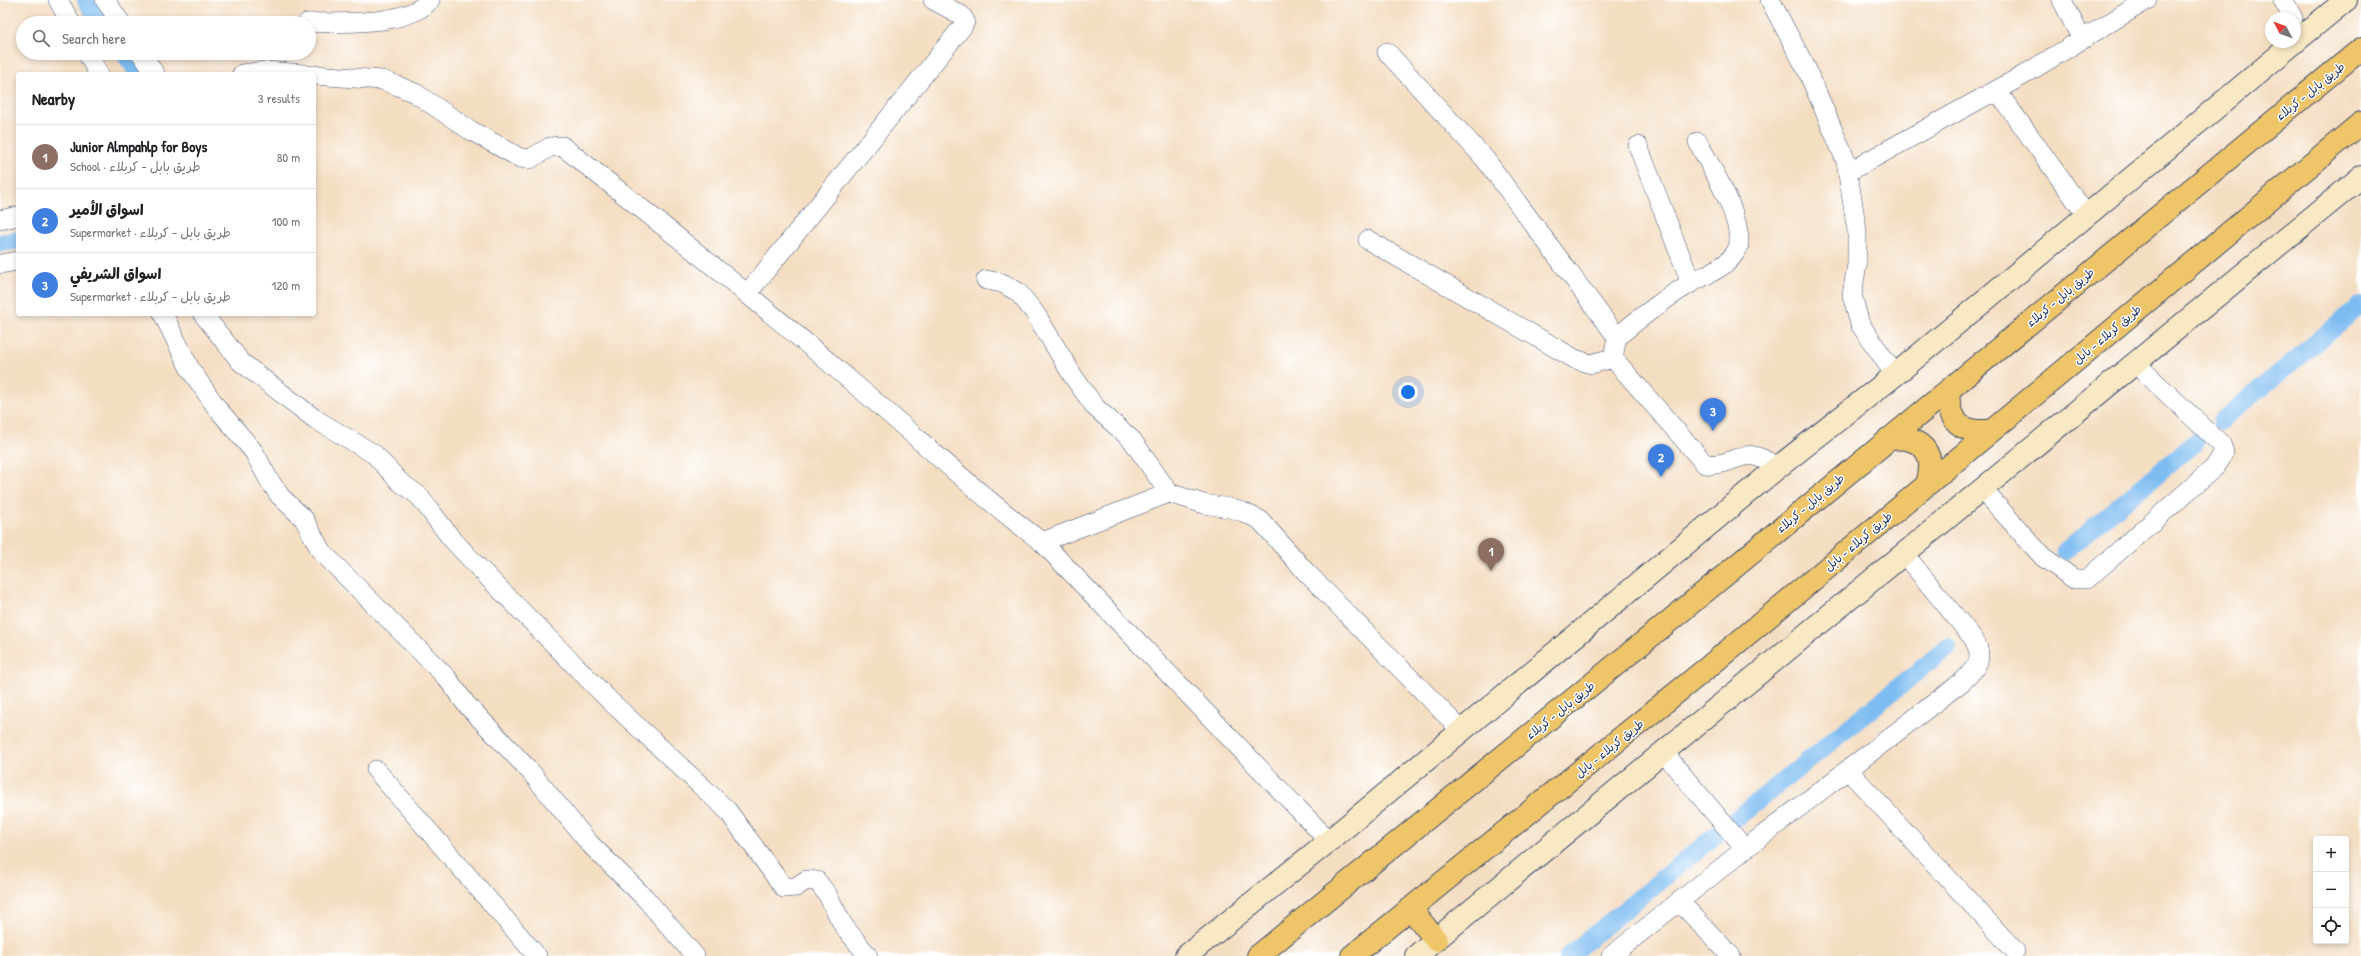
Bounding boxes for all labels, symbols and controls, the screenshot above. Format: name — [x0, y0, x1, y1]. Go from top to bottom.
north arrow — [2265, 12, 2301, 48]
search box — [16, 16, 316, 60]
icon: search — [30, 27, 52, 49]
text: Search here — [62, 28, 126, 49]
street label: طريق بابل - كربلاء — [2272, 58, 2348, 124]
text: Nearby — [32, 87, 75, 110]
text: 3 results — [258, 89, 300, 107]
text: Junior Almpahlp for Boys — [70, 136, 207, 157]
text: 1 — [43, 148, 47, 166]
text: 80 m — [277, 148, 300, 166]
text: School · طريق بابل - كربلاء — [70, 157, 200, 175]
text: اسواق الأمير — [70, 199, 144, 220]
text: 2 — [42, 212, 48, 230]
text: 100 m — [272, 212, 300, 230]
text: Supermarket · طريق بابل - كربلاء — [70, 223, 231, 241]
text: اسواق الشريفي — [70, 263, 161, 284]
street label: طريق بابل - كربلاء — [2022, 263, 2098, 331]
text: 3 — [42, 276, 48, 294]
text: 120 m — [272, 276, 300, 294]
text: Supermarket · طريق بابل - كربلاء — [70, 287, 231, 305]
street label: طريق كربلاء - بابل — [2069, 300, 2145, 368]
your location — [1398, 382, 1418, 402]
pin: 3 — [1700, 398, 1726, 431]
pin: 2 — [1648, 444, 1674, 477]
street label: طريق بابل - كربلاء — [1772, 469, 1848, 537]
street label: طريق كربلاء - بابل — [1820, 507, 1896, 575]
pin: 1 — [1478, 538, 1504, 571]
street label: طريق بابل - كربلاء — [1522, 677, 1598, 743]
street label: طريق كربلاء - بابل — [1571, 715, 1647, 781]
map controls — [2313, 836, 2349, 944]
button: + — [2313, 836, 2349, 872]
button: − — [2313, 872, 2349, 908]
button: locate — [2313, 908, 2349, 944]

